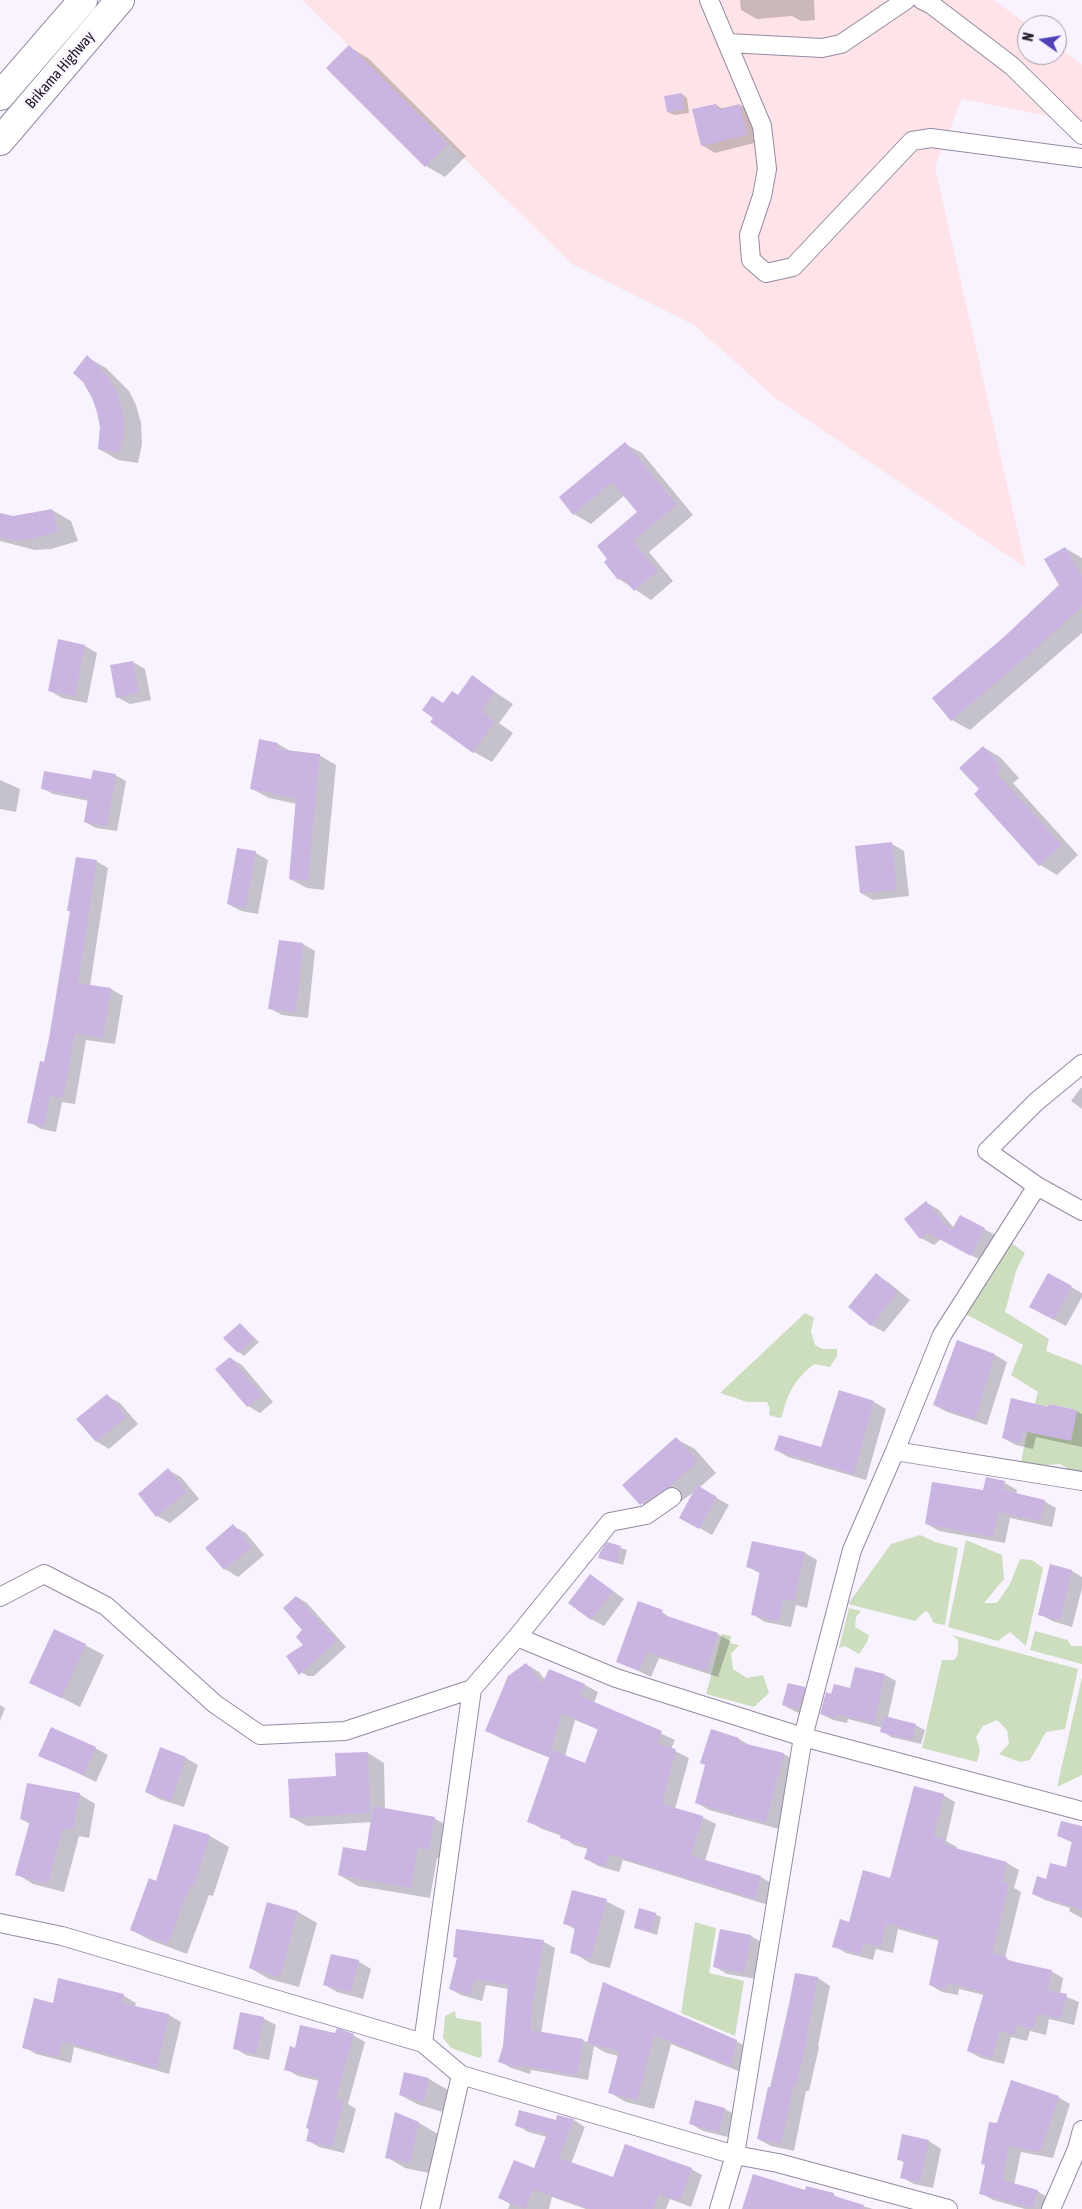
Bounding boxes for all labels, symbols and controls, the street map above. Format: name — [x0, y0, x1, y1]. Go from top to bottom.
north arrow — [1017, 15, 1067, 65]
street label: Brikama Highway — [22, 28, 98, 112]
text: N — [1020, 31, 1037, 43]

